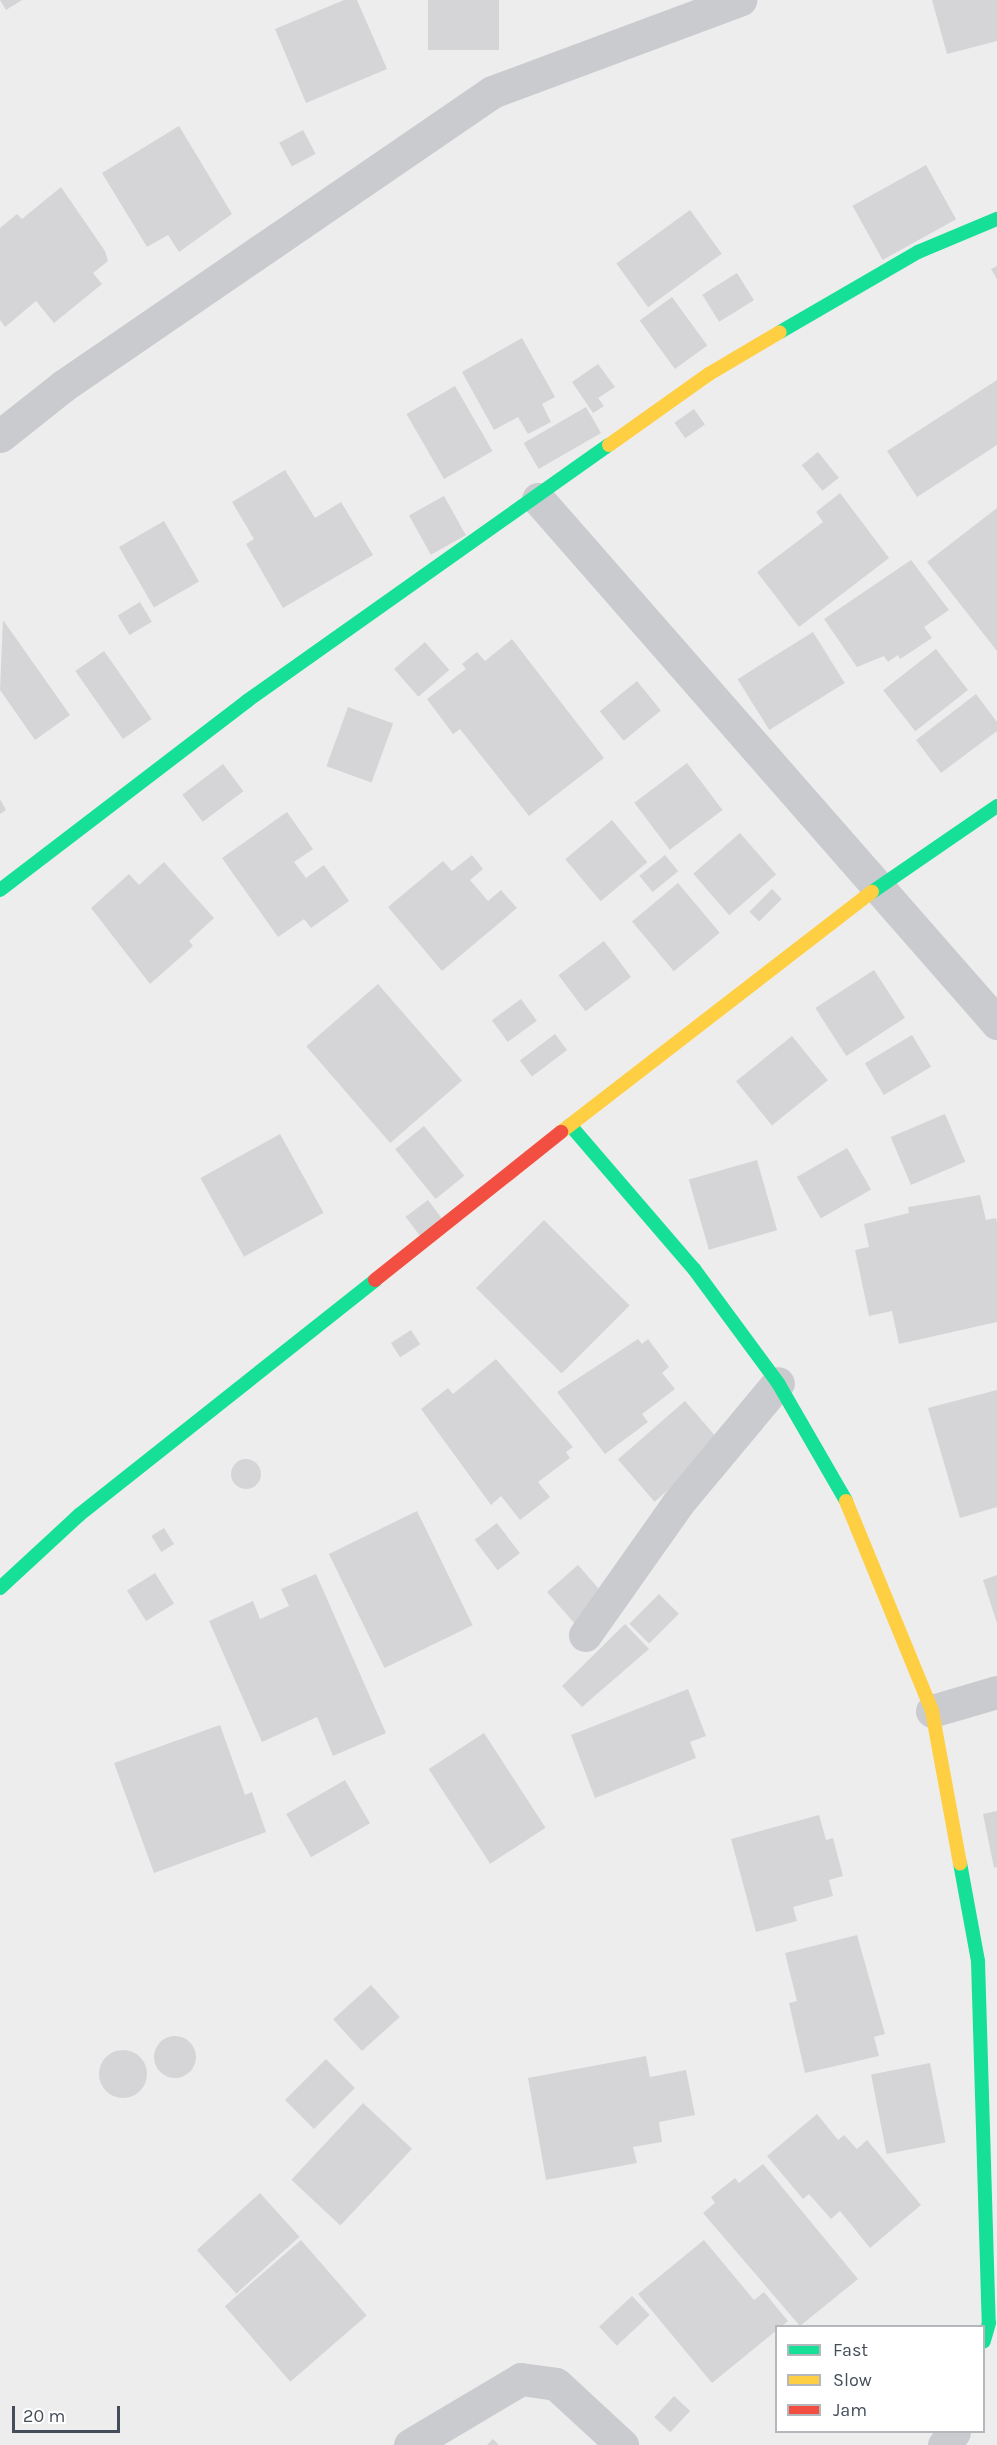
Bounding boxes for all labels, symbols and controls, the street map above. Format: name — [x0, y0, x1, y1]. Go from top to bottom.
legend — [775, 2325, 985, 2433]
text: Fast — [833, 2339, 868, 2361]
text: Slow — [833, 2369, 872, 2391]
scale bar — [15, 2394, 123, 2432]
text: Jam — [833, 2399, 867, 2421]
text: 20 m — [23, 2405, 65, 2427]

